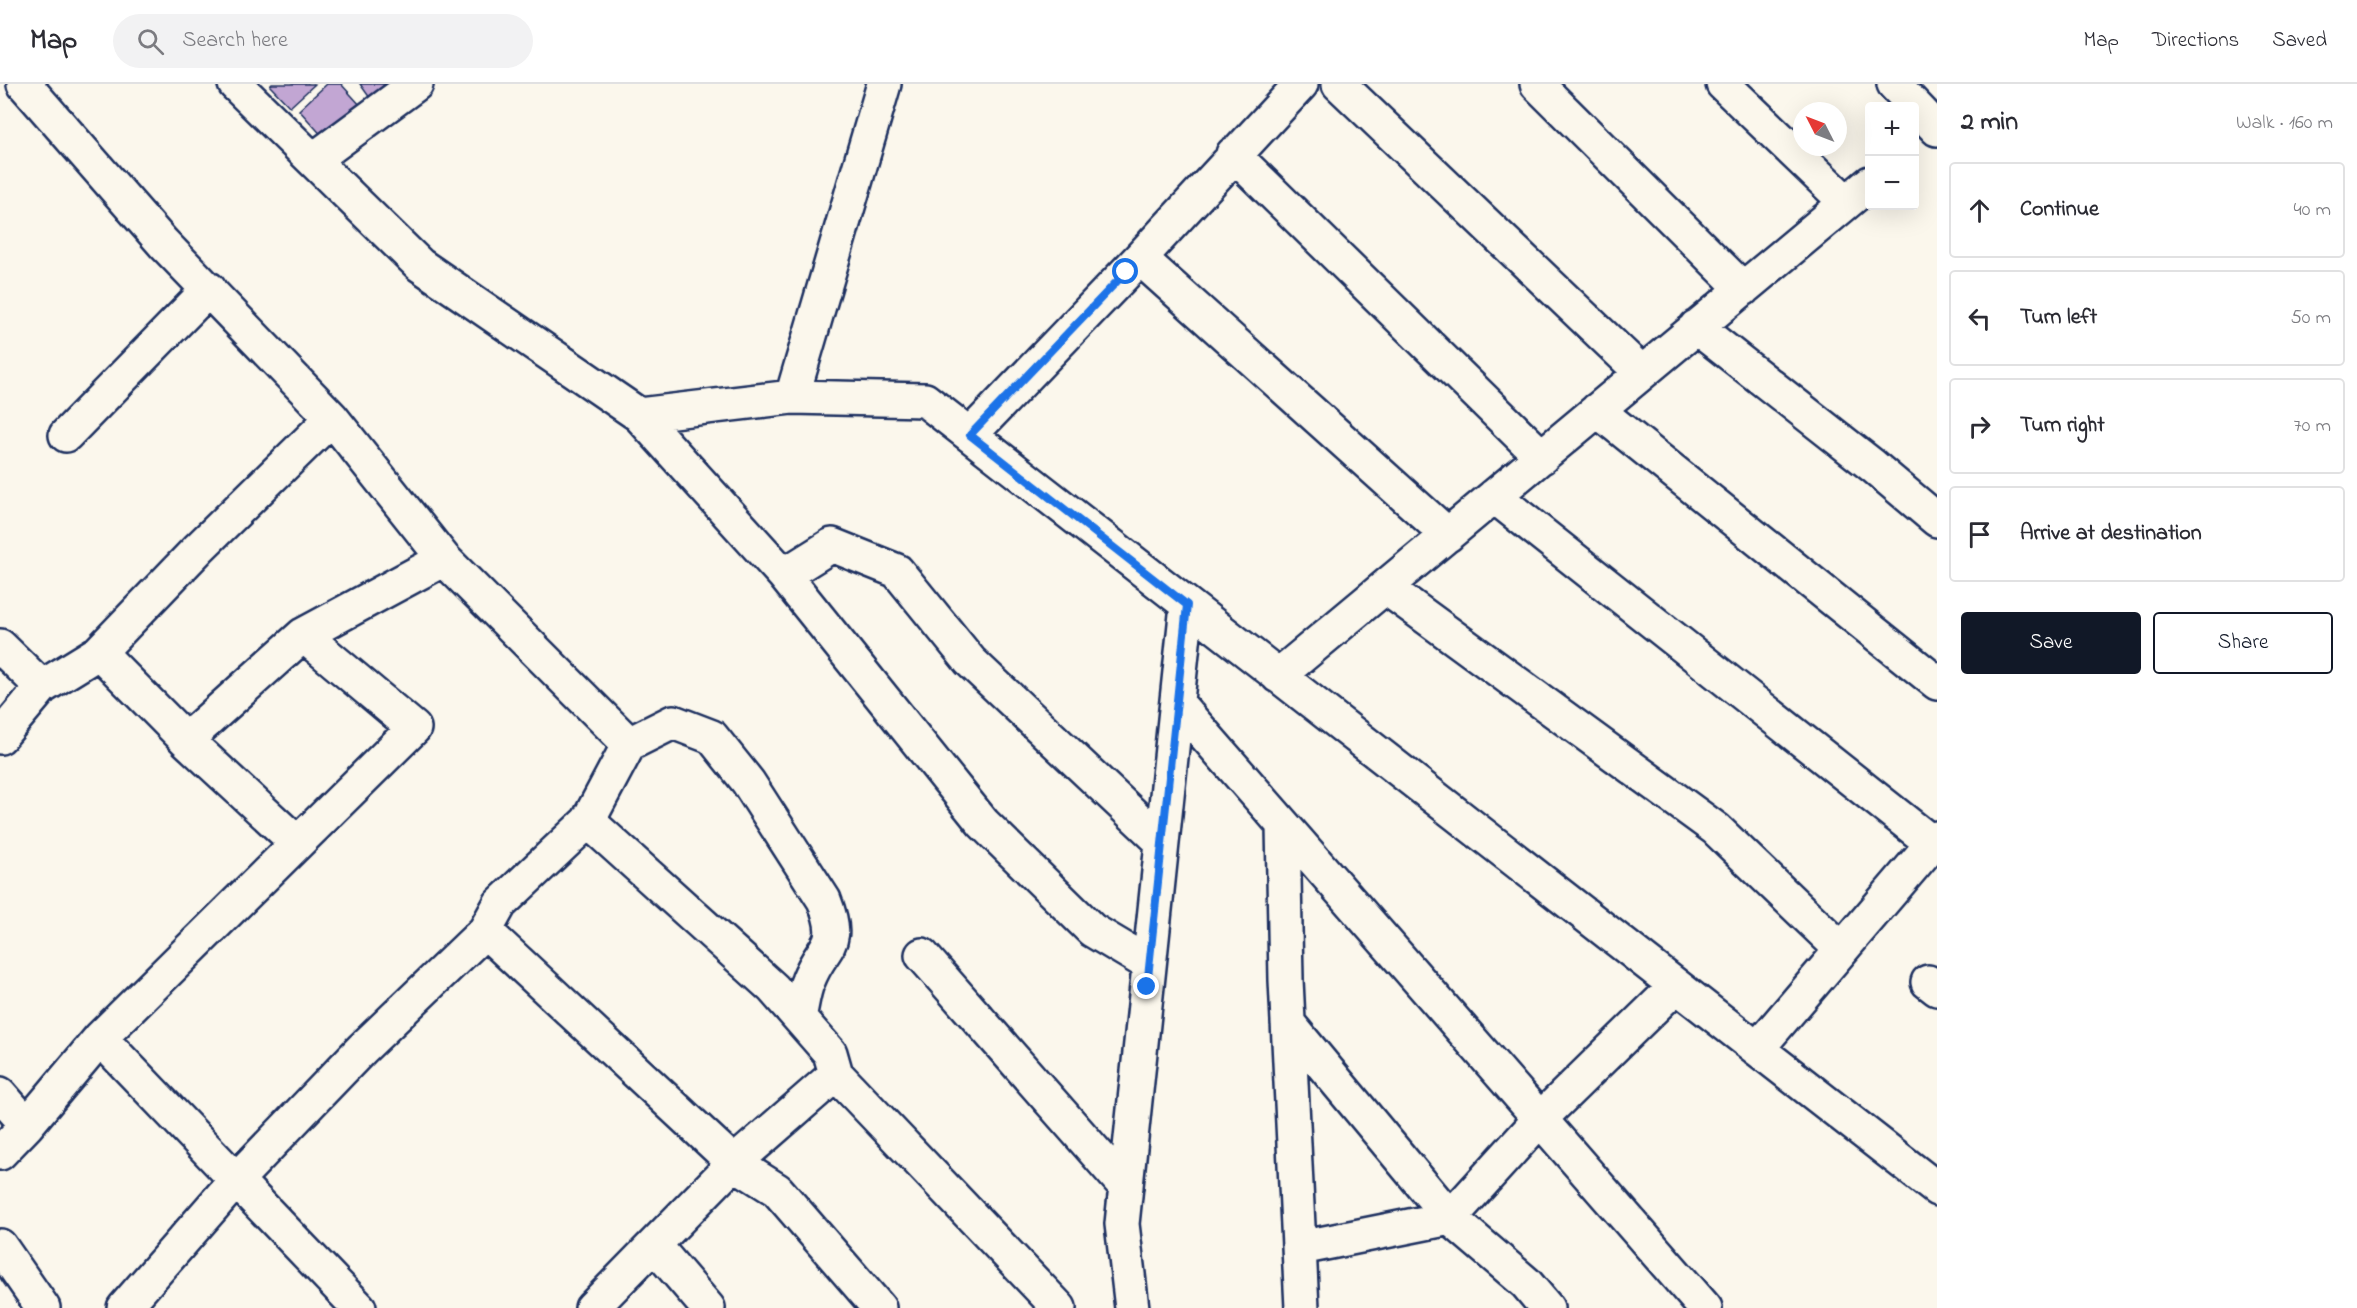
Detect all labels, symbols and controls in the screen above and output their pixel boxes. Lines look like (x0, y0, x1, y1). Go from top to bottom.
search box (113, 14, 533, 68)
text: Map (30, 21, 77, 62)
icon: search (134, 25, 167, 58)
text: Search here (182, 25, 288, 57)
text: Map (2083, 26, 2119, 56)
text: Directions (2152, 26, 2239, 56)
text: Saved (2272, 26, 2327, 56)
north arrow (1793, 102, 1847, 156)
map controls (1865, 102, 1919, 210)
button: + (1865, 102, 1919, 156)
text: 2 min (1961, 104, 2018, 142)
text: Walk · 160 m (2236, 109, 2333, 138)
button: − (1865, 156, 1919, 210)
icon: ahead (1963, 194, 1996, 227)
text: Continue (2020, 194, 2099, 226)
text: 40 m (2294, 196, 2331, 225)
route start (1112, 258, 1138, 284)
icon: left (1963, 302, 1996, 335)
text: Turn left (2020, 302, 2097, 334)
text: 50 m (2290, 304, 2331, 333)
icon: right (1963, 410, 1996, 443)
text: Turn right (2020, 410, 2105, 442)
text: 70 m (2294, 412, 2331, 441)
icon: arrive (1963, 518, 1996, 551)
text: Arrive at destination (2020, 518, 2202, 550)
button: Save (1961, 612, 2141, 674)
button: Share (2153, 612, 2333, 674)
route end (1133, 973, 1159, 999)

